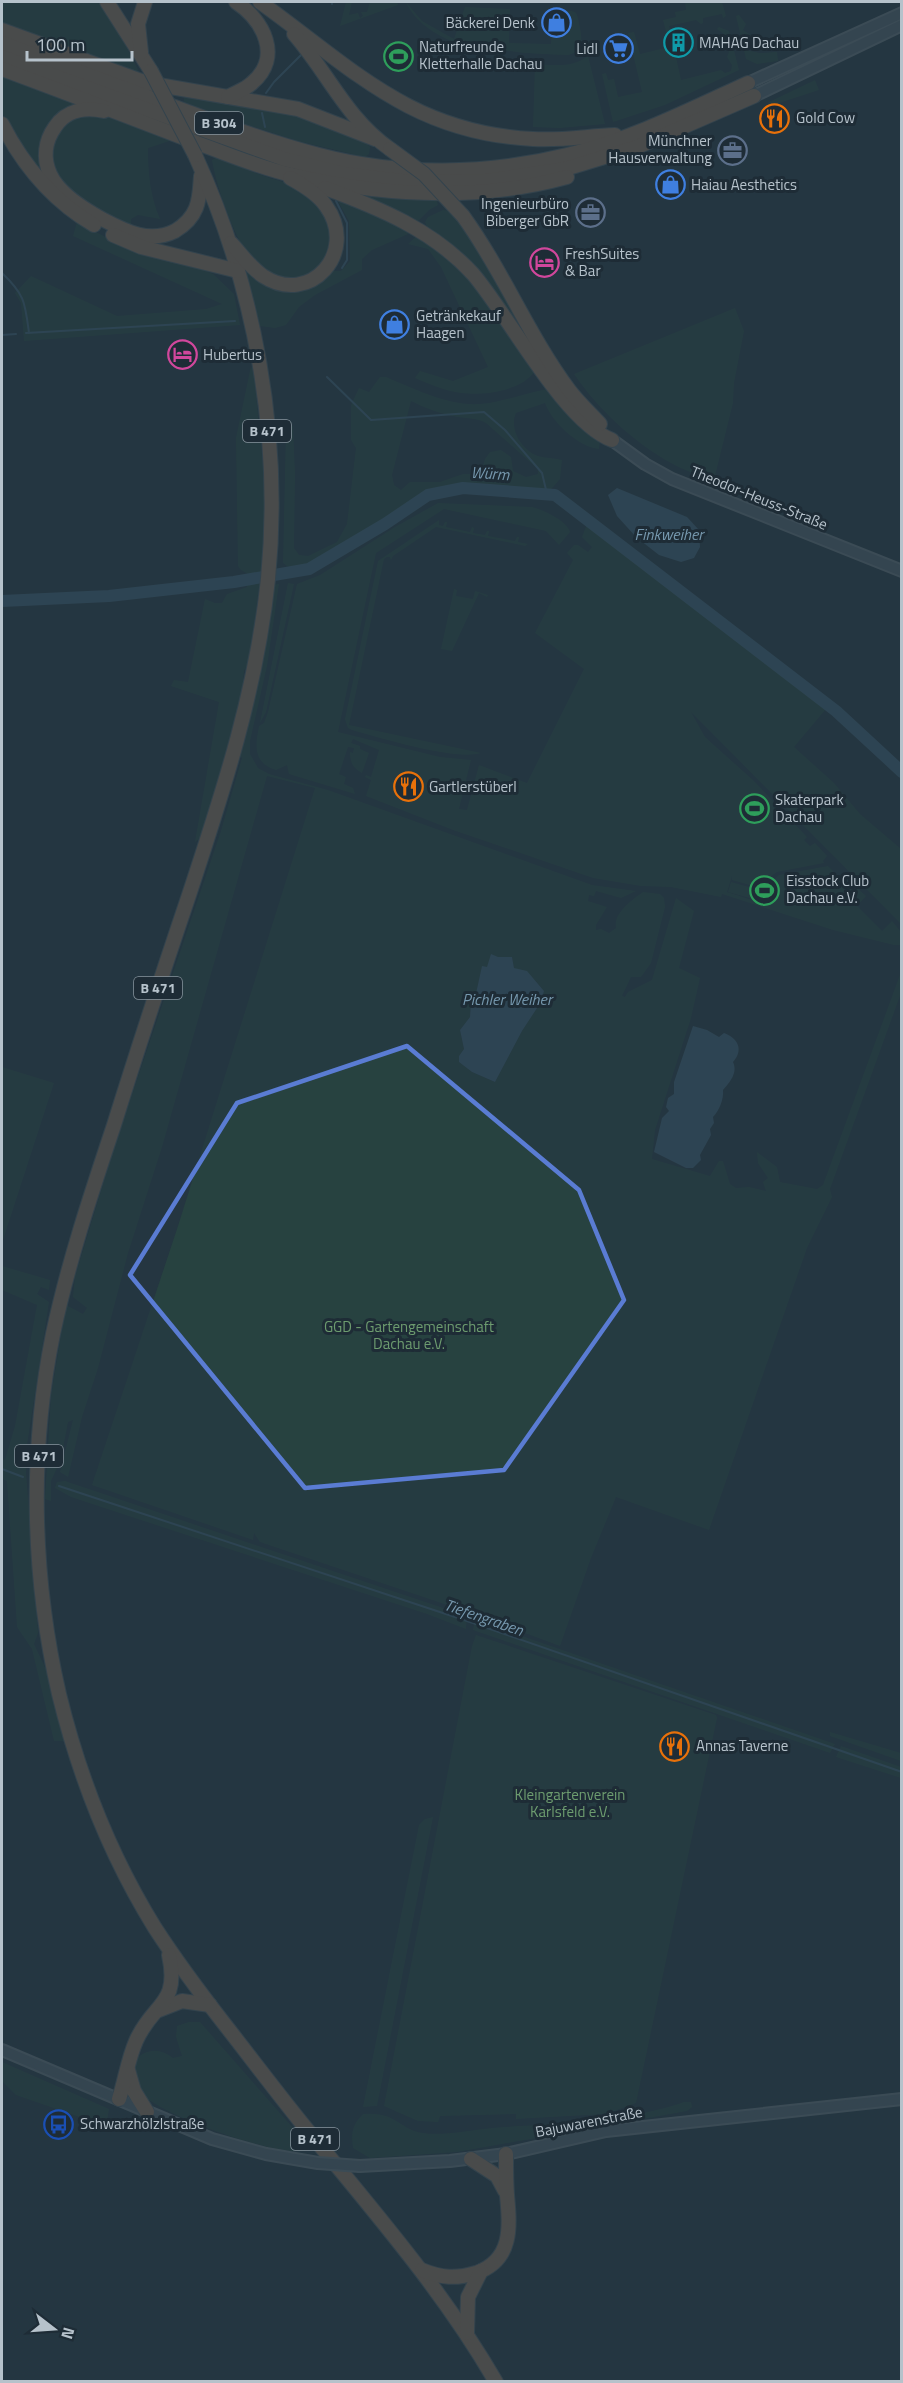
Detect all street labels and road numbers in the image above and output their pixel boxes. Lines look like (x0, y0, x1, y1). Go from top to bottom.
road number: B 304 (195, 112, 243, 134)
road number: B 471 (243, 420, 291, 442)
street label: Theodor-Heuss-Straße (687, 460, 831, 536)
road number: B 471 (134, 977, 182, 999)
road number: B 471 (15, 1445, 63, 1467)
street label: Bajuwarenstraße (533, 2100, 644, 2143)
road number: B 471 (291, 2128, 339, 2150)

